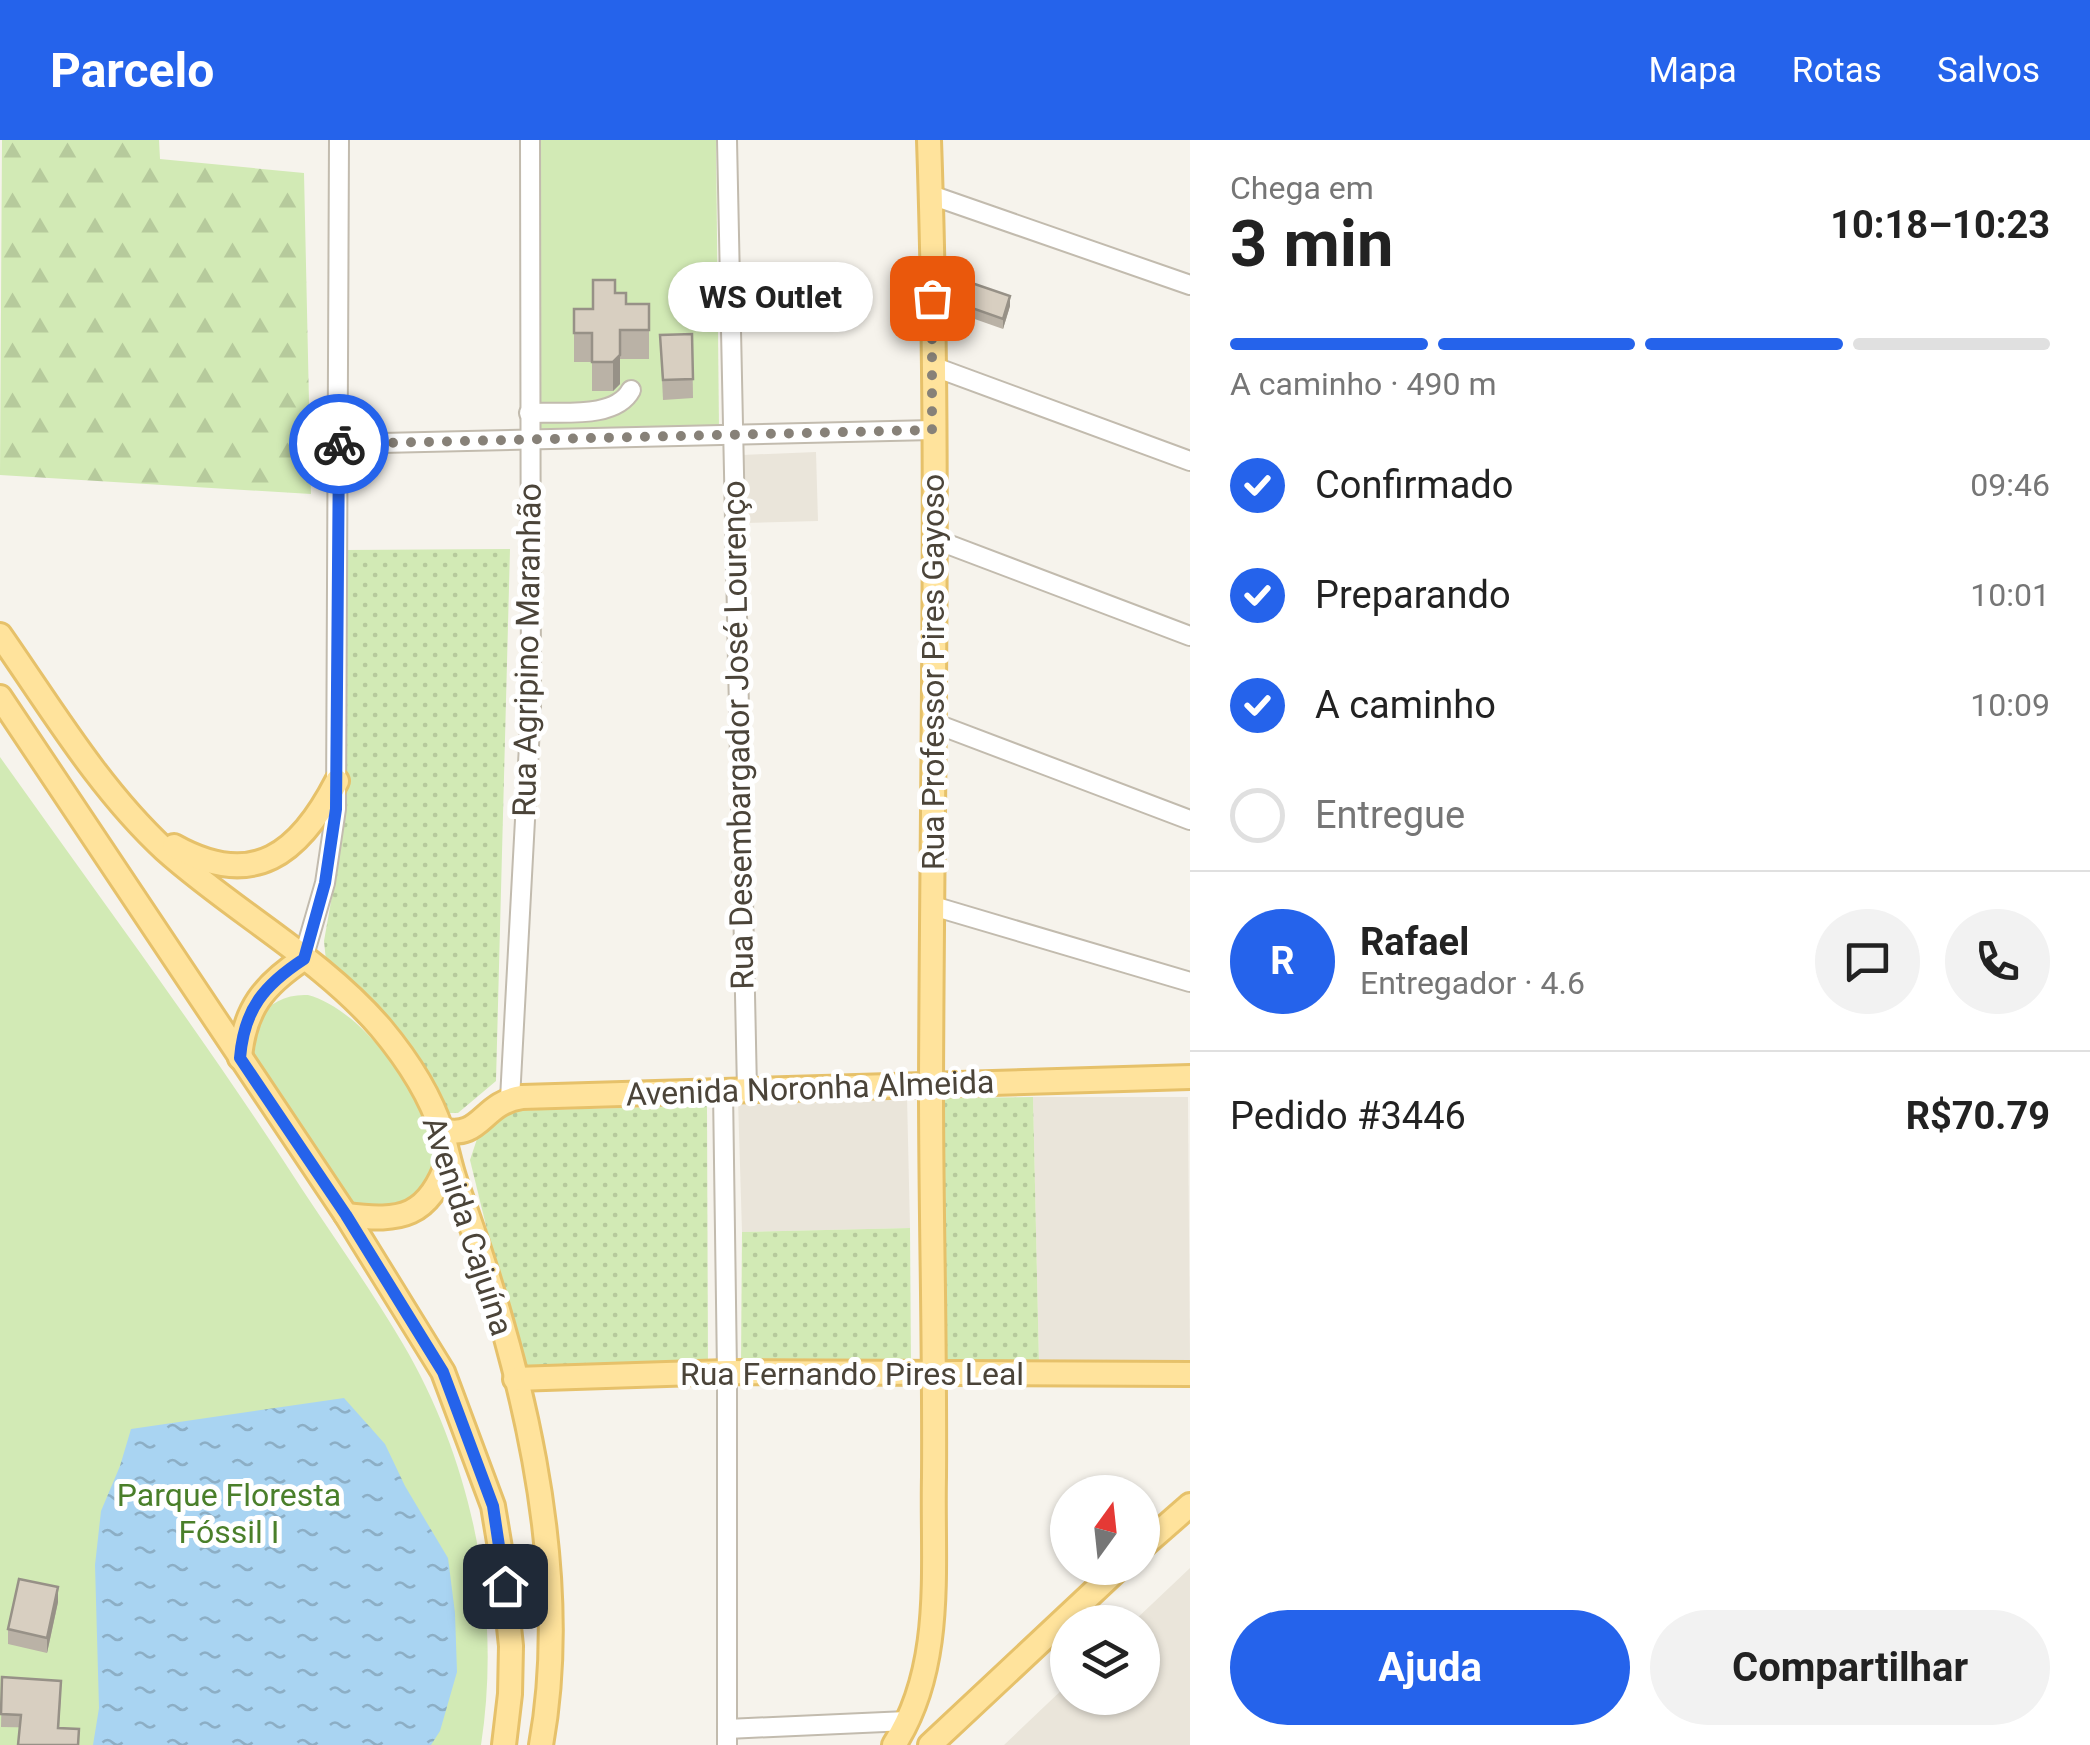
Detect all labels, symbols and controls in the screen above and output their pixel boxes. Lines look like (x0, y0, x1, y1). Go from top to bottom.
text: Parcelo (50, 42, 214, 99)
text: Mapa (1649, 50, 1737, 91)
text: Rotas (1792, 50, 1882, 91)
text: Salvos (1937, 50, 2040, 91)
text: Chega em (1230, 169, 1374, 207)
text: 10:18–10:23 (1830, 203, 2050, 247)
text: 3 min (1230, 206, 1393, 282)
pin (890, 256, 975, 341)
callout: WS Outlet (667, 263, 872, 333)
icon: bag (905, 271, 960, 326)
text: WS Outlet (699, 278, 842, 316)
text: A caminho · 490 m (1230, 365, 1497, 403)
courier (289, 394, 389, 494)
icon: bike (312, 417, 367, 472)
icon: check (1230, 458, 1285, 513)
text: Confirmado (1315, 463, 1513, 507)
text: 09:46 (1970, 466, 2050, 504)
street label: Rua Professor Pires Gayoso (914, 474, 952, 870)
street label: Rua Desembargador José Lourenço (715, 480, 761, 990)
street label: Rua Agripino Maranhão (505, 483, 549, 817)
icon: check (1230, 568, 1285, 623)
text: Preparando (1315, 573, 1511, 617)
text: 10:01 (1970, 576, 2050, 614)
icon: check (1230, 678, 1285, 733)
text: A caminho (1315, 683, 1496, 727)
text: 10:09 (1970, 686, 2050, 724)
text: Entregue (1315, 793, 1465, 837)
button: chat (1815, 909, 1920, 1014)
button: phone (1945, 909, 2050, 1014)
text: Rafael (1360, 920, 1469, 964)
text: R (1270, 939, 1295, 983)
text: Entregador · 4.6 (1360, 964, 1585, 1002)
street label: Avenida Noronha Almeida (625, 1063, 995, 1113)
text: Pedido #3446 (1230, 1094, 1466, 1138)
text: R$70.79 (1906, 1094, 2050, 1138)
street label: Avenida Cajuína (415, 1112, 521, 1340)
street label: Rua Fernando Pires Leal (680, 1355, 1024, 1393)
north arrow (1050, 1475, 1160, 1585)
map controls (1050, 1475, 1160, 1715)
park label: Parque Floresta Fóssil I (117, 1476, 341, 1551)
pin (463, 1544, 548, 1629)
icon: home (478, 1559, 533, 1614)
button: layers (1050, 1605, 1160, 1715)
button: Ajuda (1230, 1610, 1630, 1725)
button: Compartilhar (1650, 1610, 2050, 1725)

